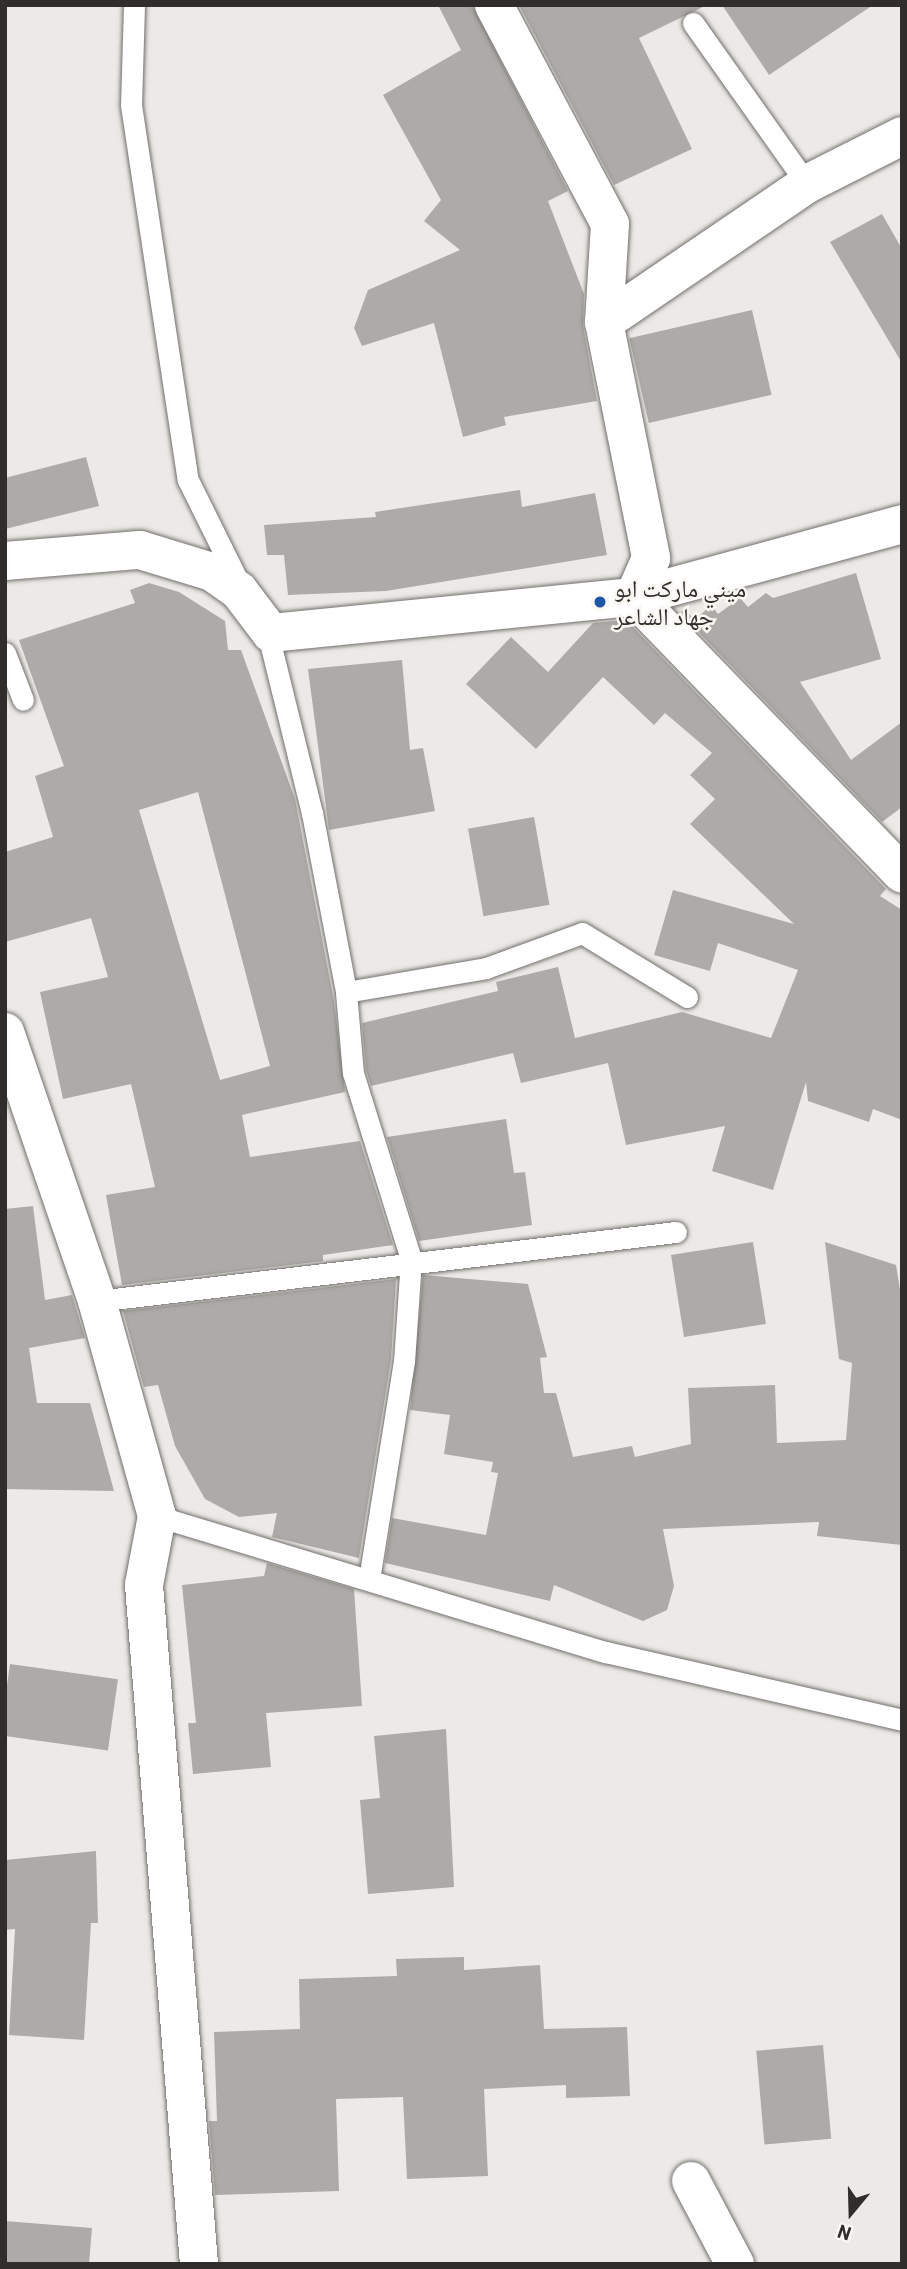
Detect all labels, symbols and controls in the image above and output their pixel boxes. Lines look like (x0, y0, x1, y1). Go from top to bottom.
place label: ميني ماركت ابو جهاد الشاعر (614, 574, 746, 630)
marker: ميني ماركت ابو جهاد الشاعر (592, 594, 608, 610)
north arrow (816, 2178, 886, 2248)
text: N (834, 2220, 854, 2246)

